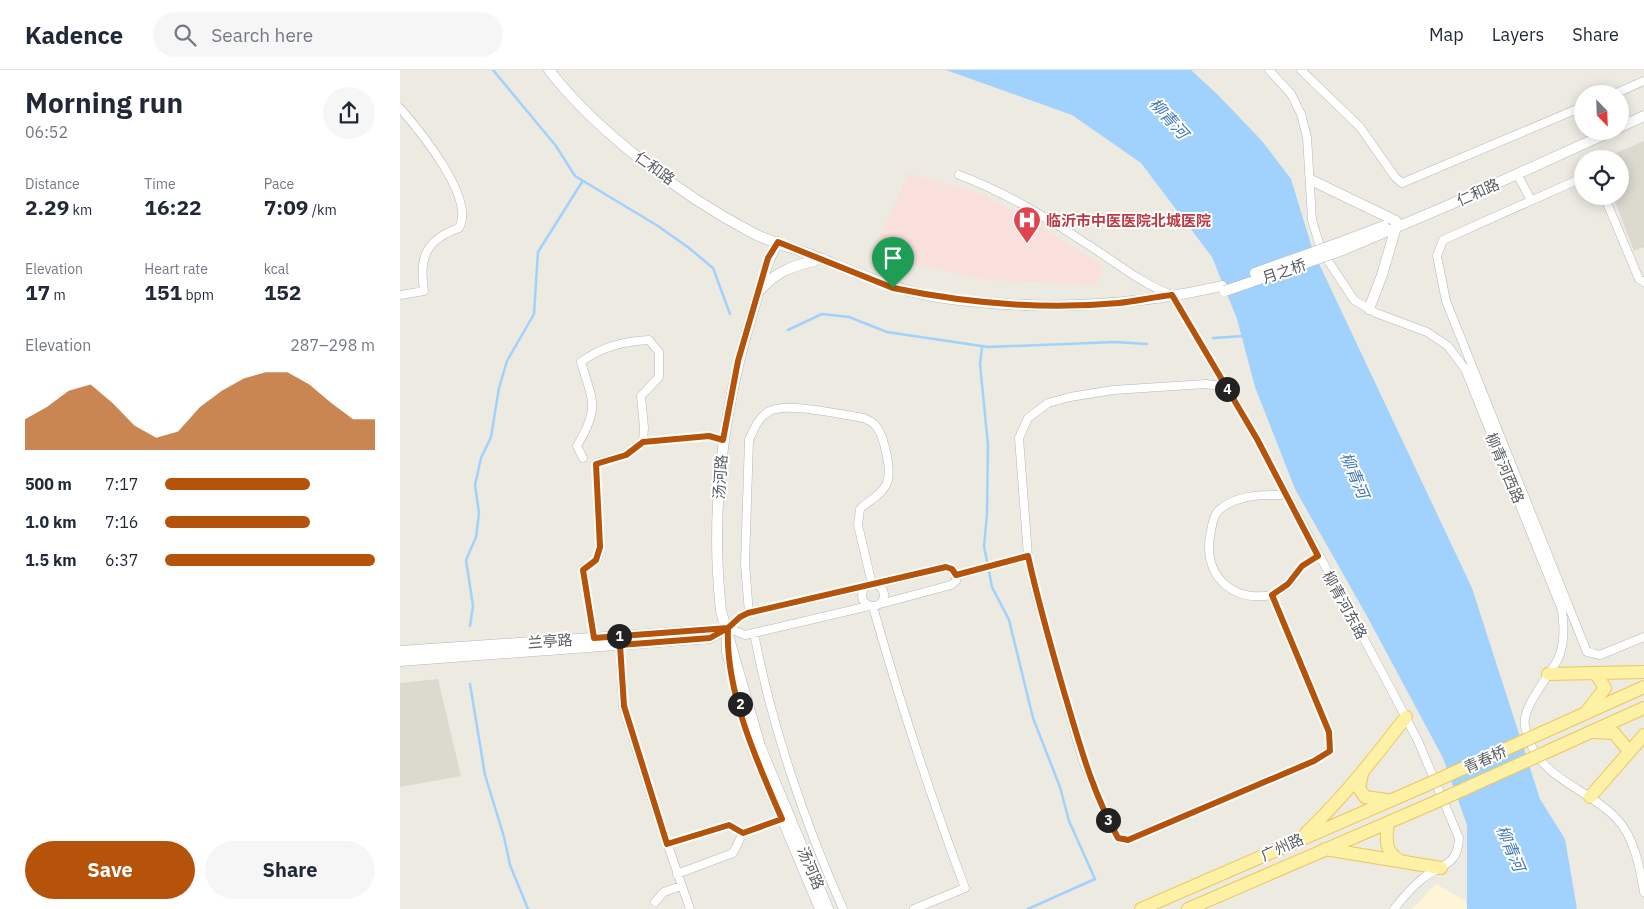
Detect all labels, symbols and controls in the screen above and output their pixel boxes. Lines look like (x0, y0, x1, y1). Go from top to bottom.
search box (153, 12, 503, 57)
text: Kadence (25, 19, 123, 51)
icon: search (171, 21, 199, 49)
text: Search here (211, 23, 313, 47)
text: Map (1429, 23, 1464, 46)
text: Layers (1492, 23, 1544, 46)
text: Share (1572, 23, 1619, 46)
text: Morning run (25, 84, 183, 121)
north arrow (1574, 85, 1629, 140)
map controls (1574, 85, 1629, 205)
button: share (323, 87, 375, 139)
water label: 柳青河 (1146, 93, 1194, 145)
text: 06:52 (25, 122, 68, 142)
street label: 仁和路 (631, 147, 679, 189)
button: locate (1574, 150, 1629, 205)
street label: 仁和路 (1454, 174, 1502, 210)
text: Distance (25, 175, 80, 193)
text: Time (144, 175, 176, 193)
text: Pace (264, 175, 294, 193)
text: 2.29 (25, 193, 69, 221)
text: 16:22 (144, 193, 202, 221)
text: 7:09 (264, 193, 308, 221)
text: km (69, 201, 92, 219)
text: /km (308, 201, 337, 219)
hospital icon: 临沂市中医医院北城医院 (1012, 205, 1042, 244)
place label: 临沂市中医医院北城医院 (1046, 211, 1211, 230)
pin (872, 237, 914, 288)
icon: arrive (879, 244, 907, 272)
street label: 月之桥 (1260, 255, 1308, 287)
text: Elevation (25, 260, 83, 278)
text: Heart rate (144, 260, 208, 278)
text: kcal (264, 260, 289, 278)
text: 17 (25, 278, 50, 306)
text: 151 (144, 278, 182, 306)
text: 152 (264, 278, 301, 306)
text: m (50, 286, 66, 304)
text: bpm (182, 286, 214, 304)
text: Elevation (25, 335, 91, 355)
text: 287–298 m (290, 335, 375, 355)
pin: 4 (1214, 376, 1240, 402)
text: 4 (1223, 380, 1232, 398)
street label: 柳青河西路 (1482, 430, 1528, 506)
water label: 柳青河 (1336, 449, 1375, 504)
street label: 汤河路 (709, 454, 731, 500)
text: 500 m (25, 474, 72, 494)
text: 7:17 (105, 474, 138, 494)
text: 1.0 km (25, 512, 76, 532)
text: 7:16 (105, 512, 138, 532)
text: 1.5 km (25, 550, 76, 570)
text: 6:37 (105, 550, 138, 570)
street label: 柳青河东路 (1319, 568, 1371, 642)
pin: 1 (606, 624, 632, 648)
text: 1 (615, 627, 624, 645)
street label: 兰亭路 (527, 630, 573, 652)
pin: 2 (728, 692, 752, 716)
text: 2 (736, 695, 745, 713)
street label: 青春桥 (1461, 741, 1509, 777)
pin: 3 (1096, 808, 1120, 832)
text: 3 (1104, 811, 1113, 829)
water label: 柳青河 (1492, 822, 1531, 877)
street label: 广州路 (1258, 829, 1306, 865)
button: Save (25, 841, 195, 899)
button: Share (205, 841, 375, 899)
street label: 汤河路 (793, 844, 829, 892)

